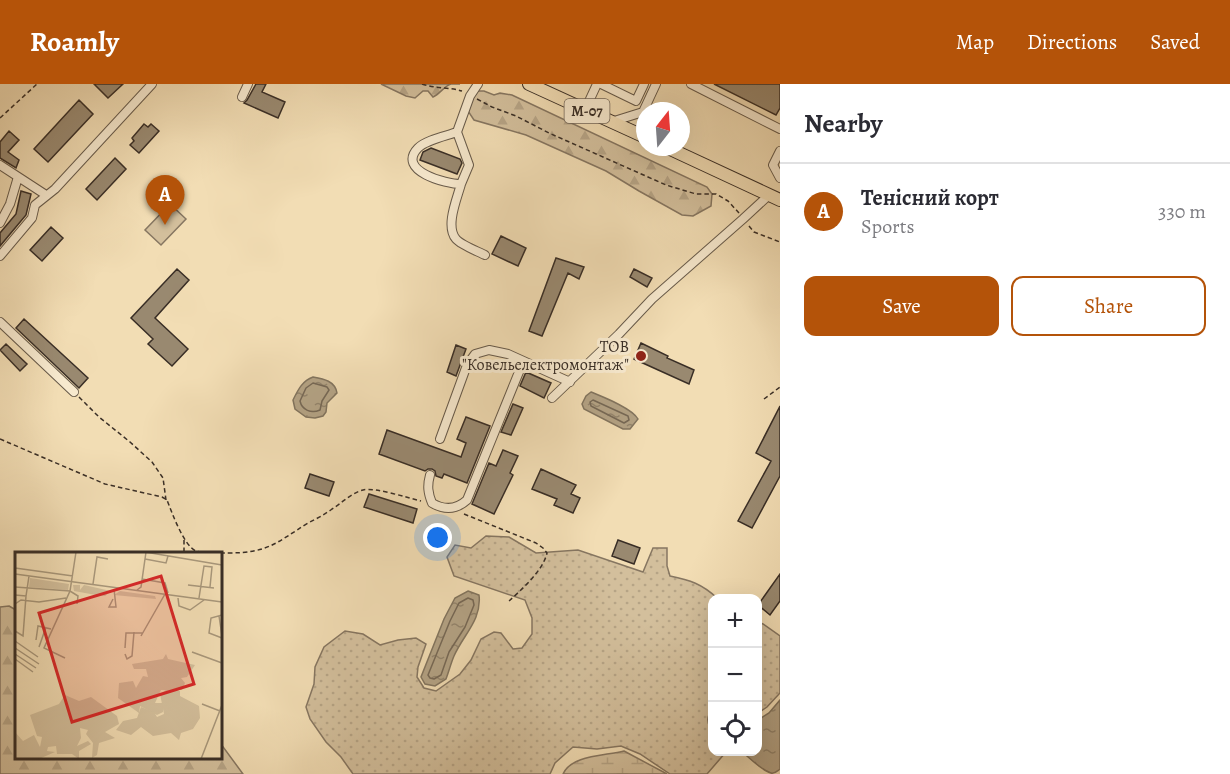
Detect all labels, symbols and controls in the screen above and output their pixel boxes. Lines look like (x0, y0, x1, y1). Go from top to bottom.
text: Roamly (30, 23, 119, 61)
text: Map (956, 28, 994, 56)
text: Directions (1027, 28, 1117, 56)
text: Saved (1150, 28, 1200, 56)
road number: М-07 (564, 99, 610, 123)
north arrow (636, 102, 690, 156)
text: Nearby (804, 106, 883, 141)
pin: A (146, 176, 184, 225)
text: Тенісний корт (861, 183, 999, 213)
text: A (817, 198, 830, 225)
text: 330 m (1158, 198, 1206, 225)
text: Sports (861, 213, 914, 240)
button: Save (804, 276, 999, 336)
button: Share (1011, 276, 1206, 336)
place label: ТОВ "Ковельелектромонтаж" (462, 336, 629, 376)
marker: ТОВ "Ковельелектромонтаж" (634, 349, 648, 363)
your location (423, 523, 452, 552)
inset map (15, 552, 222, 759)
map controls (708, 594, 762, 756)
button: + (708, 594, 762, 648)
button: − (708, 648, 762, 702)
button: locate (708, 702, 762, 756)

